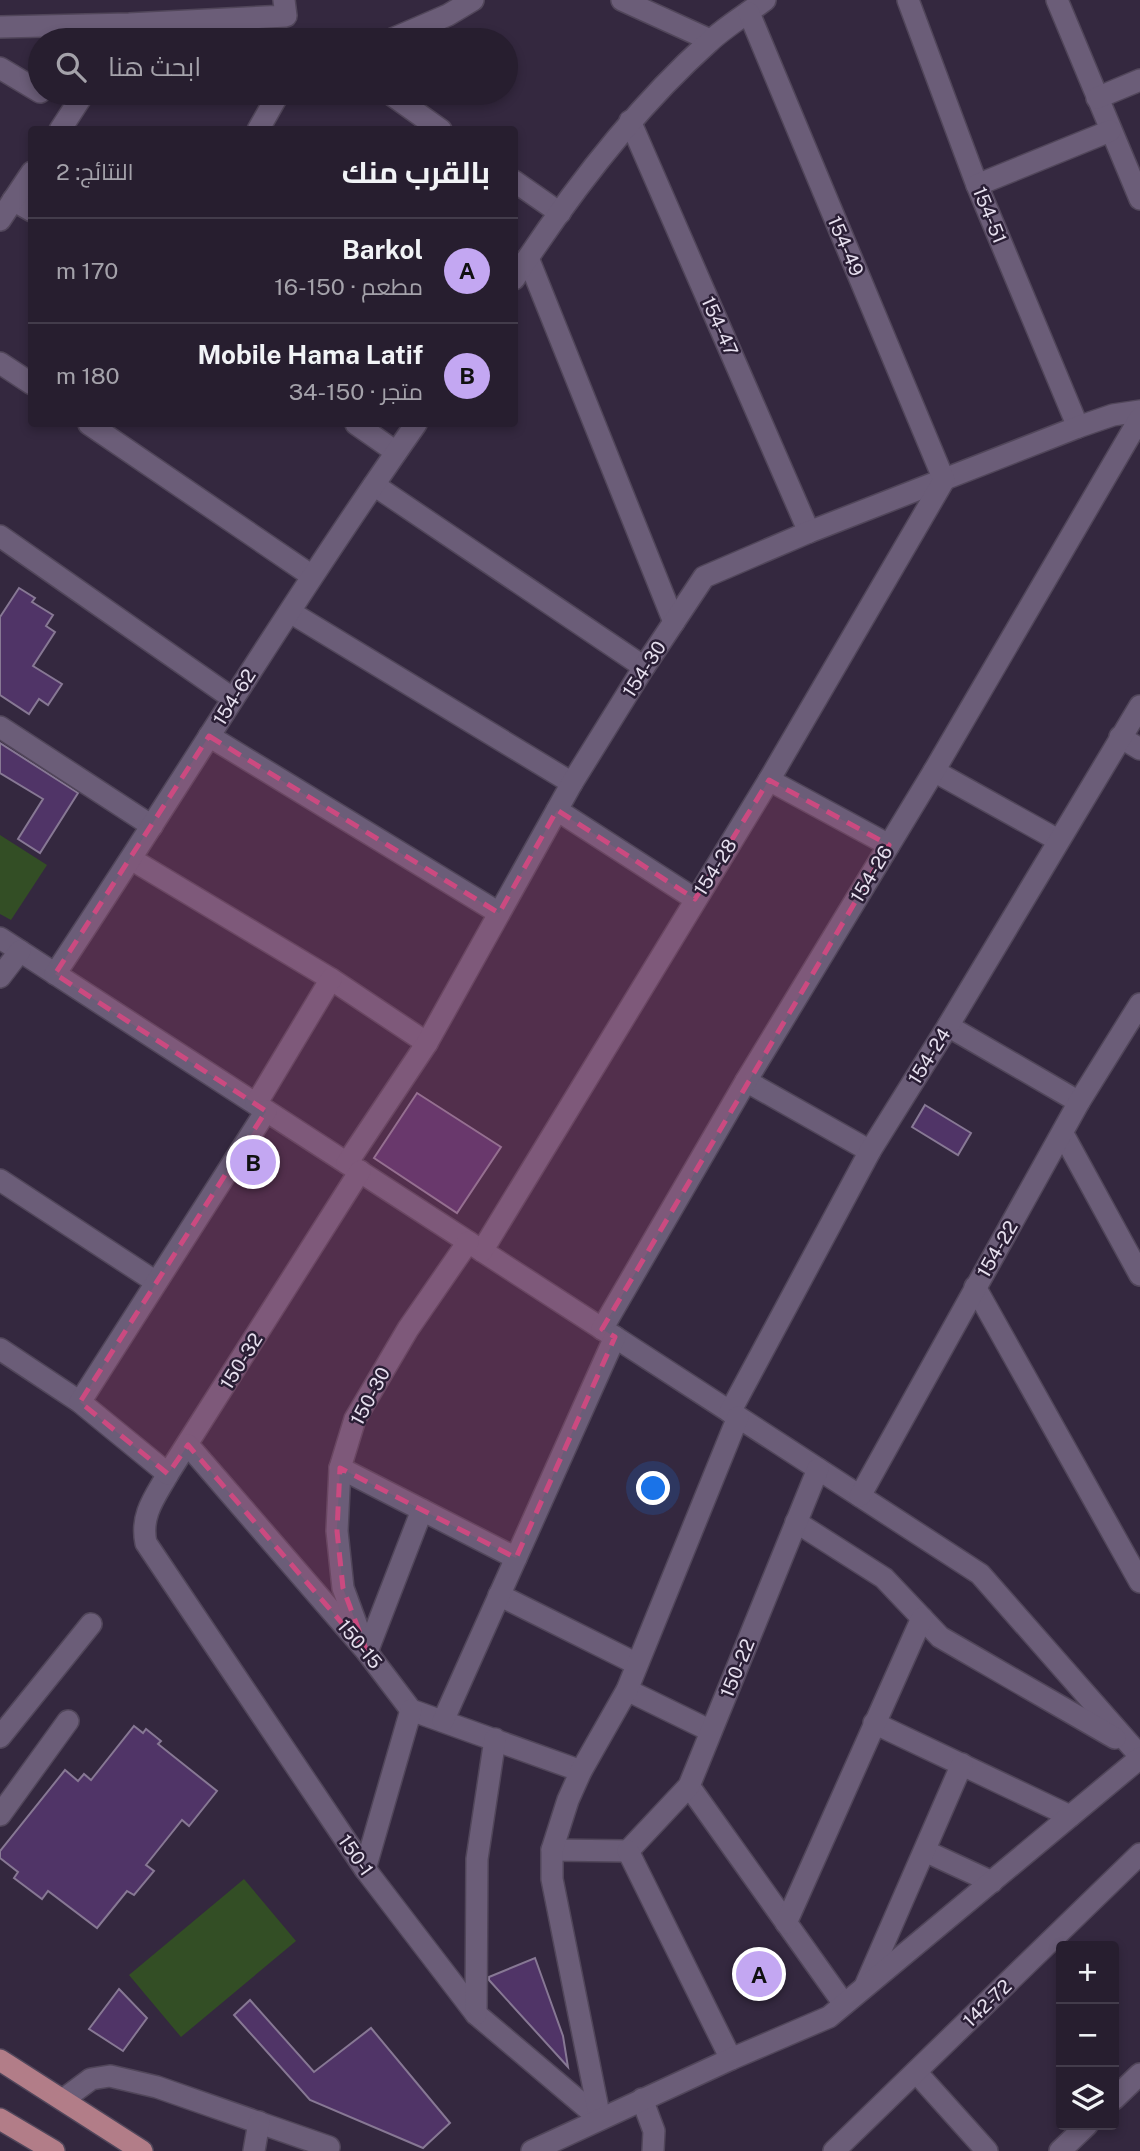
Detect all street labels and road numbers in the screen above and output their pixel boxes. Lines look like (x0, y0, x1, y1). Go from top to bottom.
street label: 154-51 (969, 184, 1011, 246)
street label: 154-49 (824, 213, 868, 279)
street label: 154-47 (697, 293, 743, 359)
street label: 154-30 (618, 637, 670, 701)
street label: 154-62 (208, 665, 260, 729)
street label: 154-28 (689, 835, 741, 899)
street label: 154-26 (846, 842, 896, 906)
street label: 154-24 (903, 1024, 955, 1088)
street label: 154-22 (972, 1217, 1022, 1281)
street label: 150-32 (215, 1329, 267, 1393)
street label: 150-30 (346, 1363, 394, 1429)
street label: 150-15 (333, 1615, 387, 1673)
street label: 150-22 (715, 1635, 759, 1701)
street label: 150-1 (334, 1830, 378, 1880)
street label: 142-72 (958, 1975, 1016, 2031)

